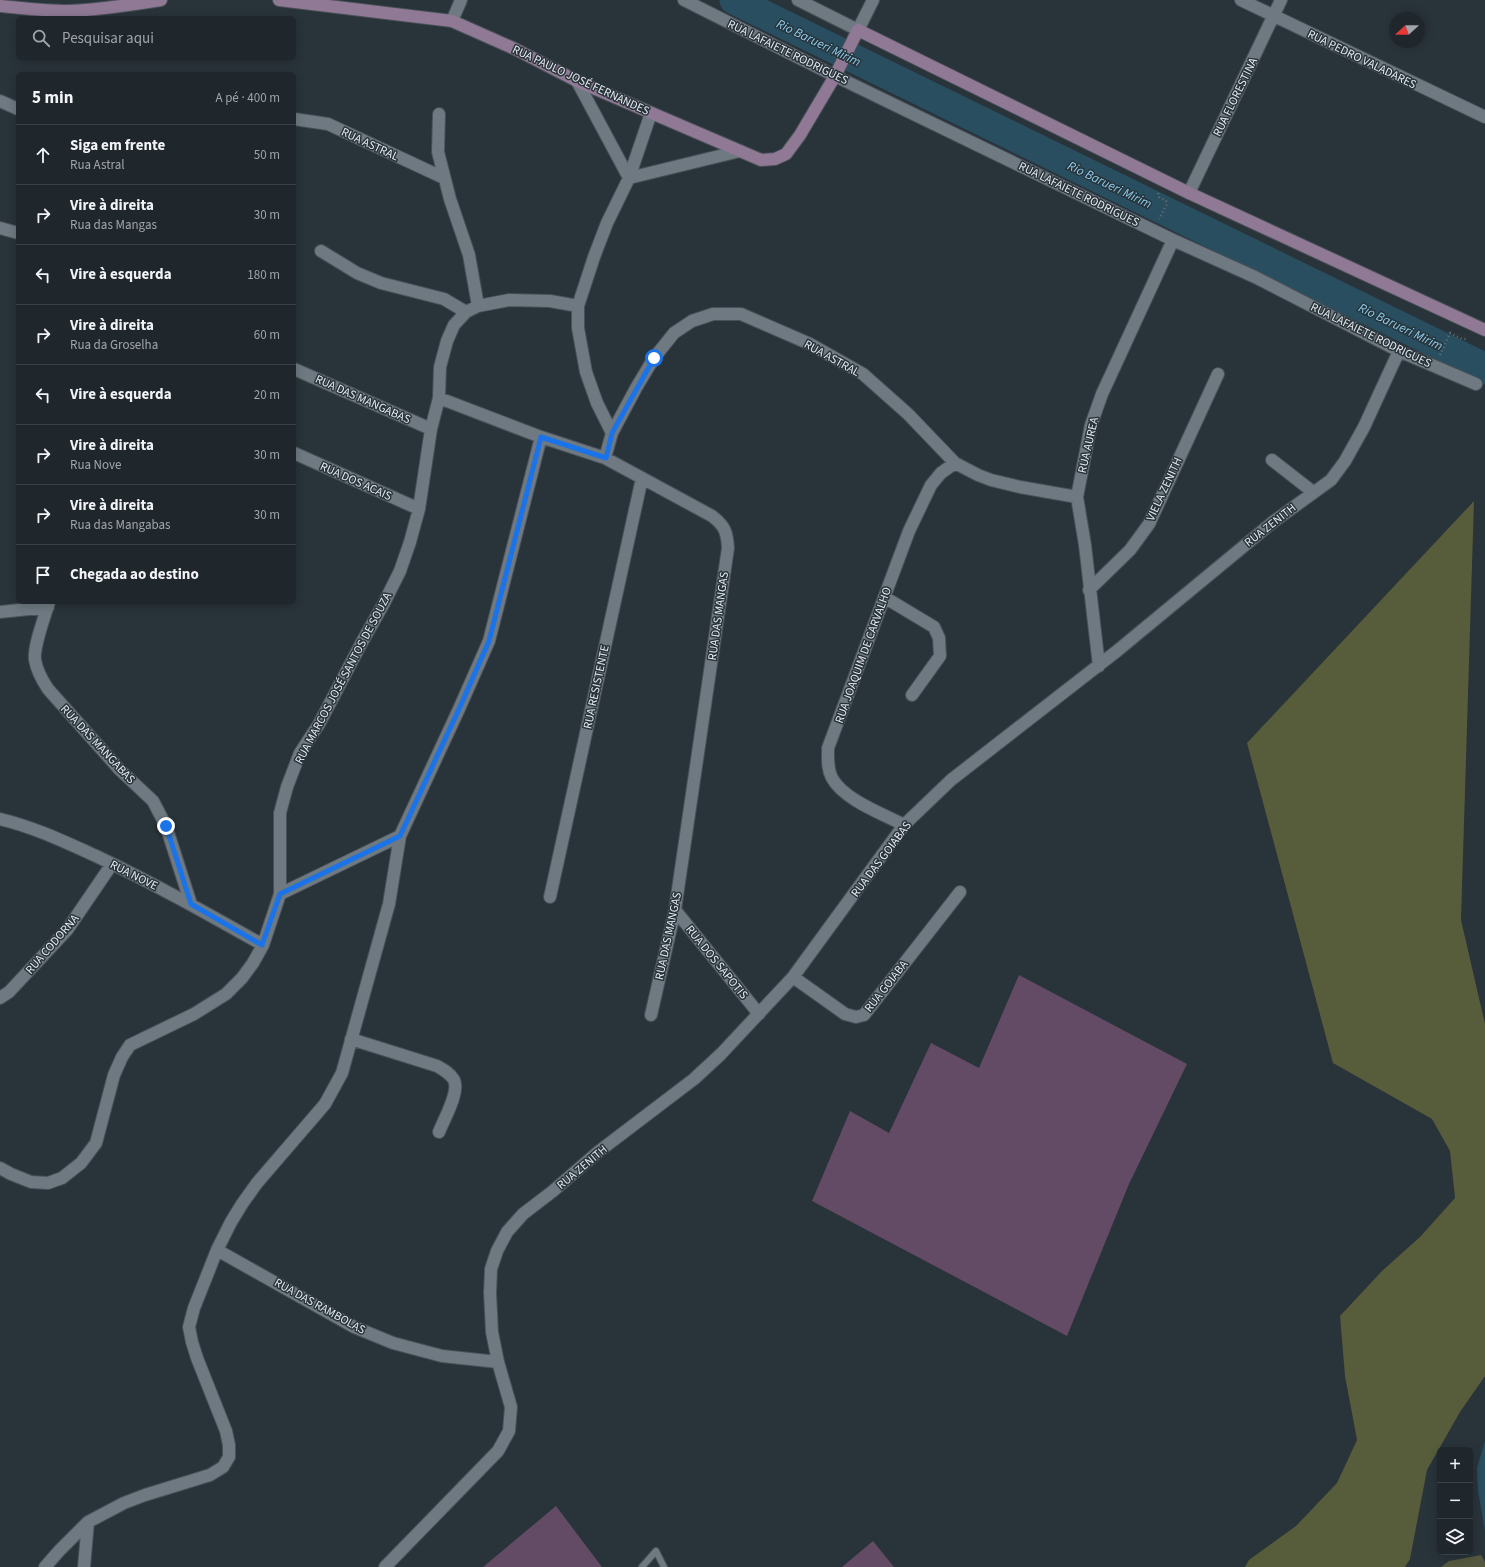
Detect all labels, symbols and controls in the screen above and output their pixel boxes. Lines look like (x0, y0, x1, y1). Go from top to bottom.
north arrow (1389, 12, 1425, 48)
water label: Rio Barueri Mirim (773, 15, 864, 71)
search box (16, 16, 296, 60)
street label: RUA LAFAIETE RODRIGUES (725, 16, 851, 89)
street label: RUA PEDRO VALADARES (1304, 26, 1419, 93)
icon: search (30, 27, 52, 49)
text: Pesquisar aqui (62, 28, 154, 49)
street label: RUA PAULO JOSÉ FERNANDES (509, 41, 652, 120)
street label: RUA FLORESTINA (1209, 54, 1262, 140)
text: 5 min (32, 86, 73, 110)
text: A pé · 400 m (215, 89, 280, 107)
street label: RUA ASTRAL (338, 124, 401, 165)
text: Siga em frente (70, 135, 165, 156)
icon: ahead (32, 144, 54, 166)
text: 50 m (254, 146, 280, 164)
text: Rua Astral (70, 156, 125, 174)
water label: Rio Barueri Mirim (1064, 157, 1155, 213)
street label: RUA LAFAIETE RODRIGUES (1016, 158, 1142, 231)
text: Vire à direita (70, 195, 154, 216)
icon: right (32, 204, 54, 226)
text: 30 m (254, 206, 280, 224)
text: Rua das Mangas (70, 216, 157, 234)
icon: left (32, 264, 54, 286)
text: Vire à esquerda (70, 264, 172, 285)
text: 180 m (247, 266, 280, 284)
street label: RUA LAFAIETE RODRIGUES (1308, 299, 1434, 372)
water label: Rio Barueri Mirim (1355, 299, 1446, 355)
text: Vire à direita (70, 315, 154, 336)
icon: right (32, 324, 54, 346)
text: 60 m (254, 326, 280, 344)
text: Rua da Groselha (70, 336, 158, 354)
street label: RUA ASTRAL (801, 336, 863, 381)
route start (645, 349, 663, 367)
street label: RUA DAS MANGABAS (312, 371, 413, 428)
icon: left (32, 384, 54, 406)
text: Vire à esquerda (70, 384, 172, 405)
text: 20 m (254, 386, 280, 404)
street label: RUA AUREA (1074, 415, 1103, 475)
text: Vire à direita (70, 435, 154, 456)
icon: right (32, 444, 54, 466)
text: 30 m (254, 446, 280, 464)
street label: VIELA ZENITH (1142, 455, 1187, 524)
text: Rua Nove (70, 456, 122, 474)
street label: RUA DOS ACAIS (317, 458, 394, 505)
text: Vire à direita (70, 495, 154, 516)
street label: RUA ZENITH (1241, 500, 1300, 551)
icon: right (32, 504, 54, 526)
text: 30 m (254, 506, 280, 524)
text: Rua das Mangabas (70, 516, 170, 534)
icon: arrive (32, 564, 54, 586)
text: Chegada ao destino (70, 564, 199, 585)
street label: RUA DAS MANGAS (704, 571, 733, 661)
street label: RUA JOAQUIM DE CARVALHO (831, 585, 896, 726)
street label: RUA MARCOS JOSÉ SANTOS DE SOUZA (291, 589, 396, 767)
street label: RUA RESISTENTE (579, 644, 614, 731)
street label: RUA DAS MANGABAS (56, 701, 139, 788)
route end (157, 817, 175, 835)
street label: RUA DAS GOIABAS (847, 818, 916, 901)
street label: RUA NOVE (107, 856, 161, 895)
street label: RUA DAS MANGAS (651, 891, 686, 981)
street label: RUA CODORNA (22, 910, 83, 978)
street label: RUA DOS SAPOTIS (681, 922, 752, 1003)
street label: RUA GOIABA (861, 956, 912, 1016)
street label: RUA ZENITH (553, 1141, 611, 1194)
street label: RUA DAS RAMBOLAS (271, 1274, 368, 1339)
map controls (1437, 1447, 1473, 1555)
button: + (1437, 1447, 1473, 1483)
button: − (1437, 1483, 1473, 1519)
button: layers (1437, 1519, 1473, 1555)

